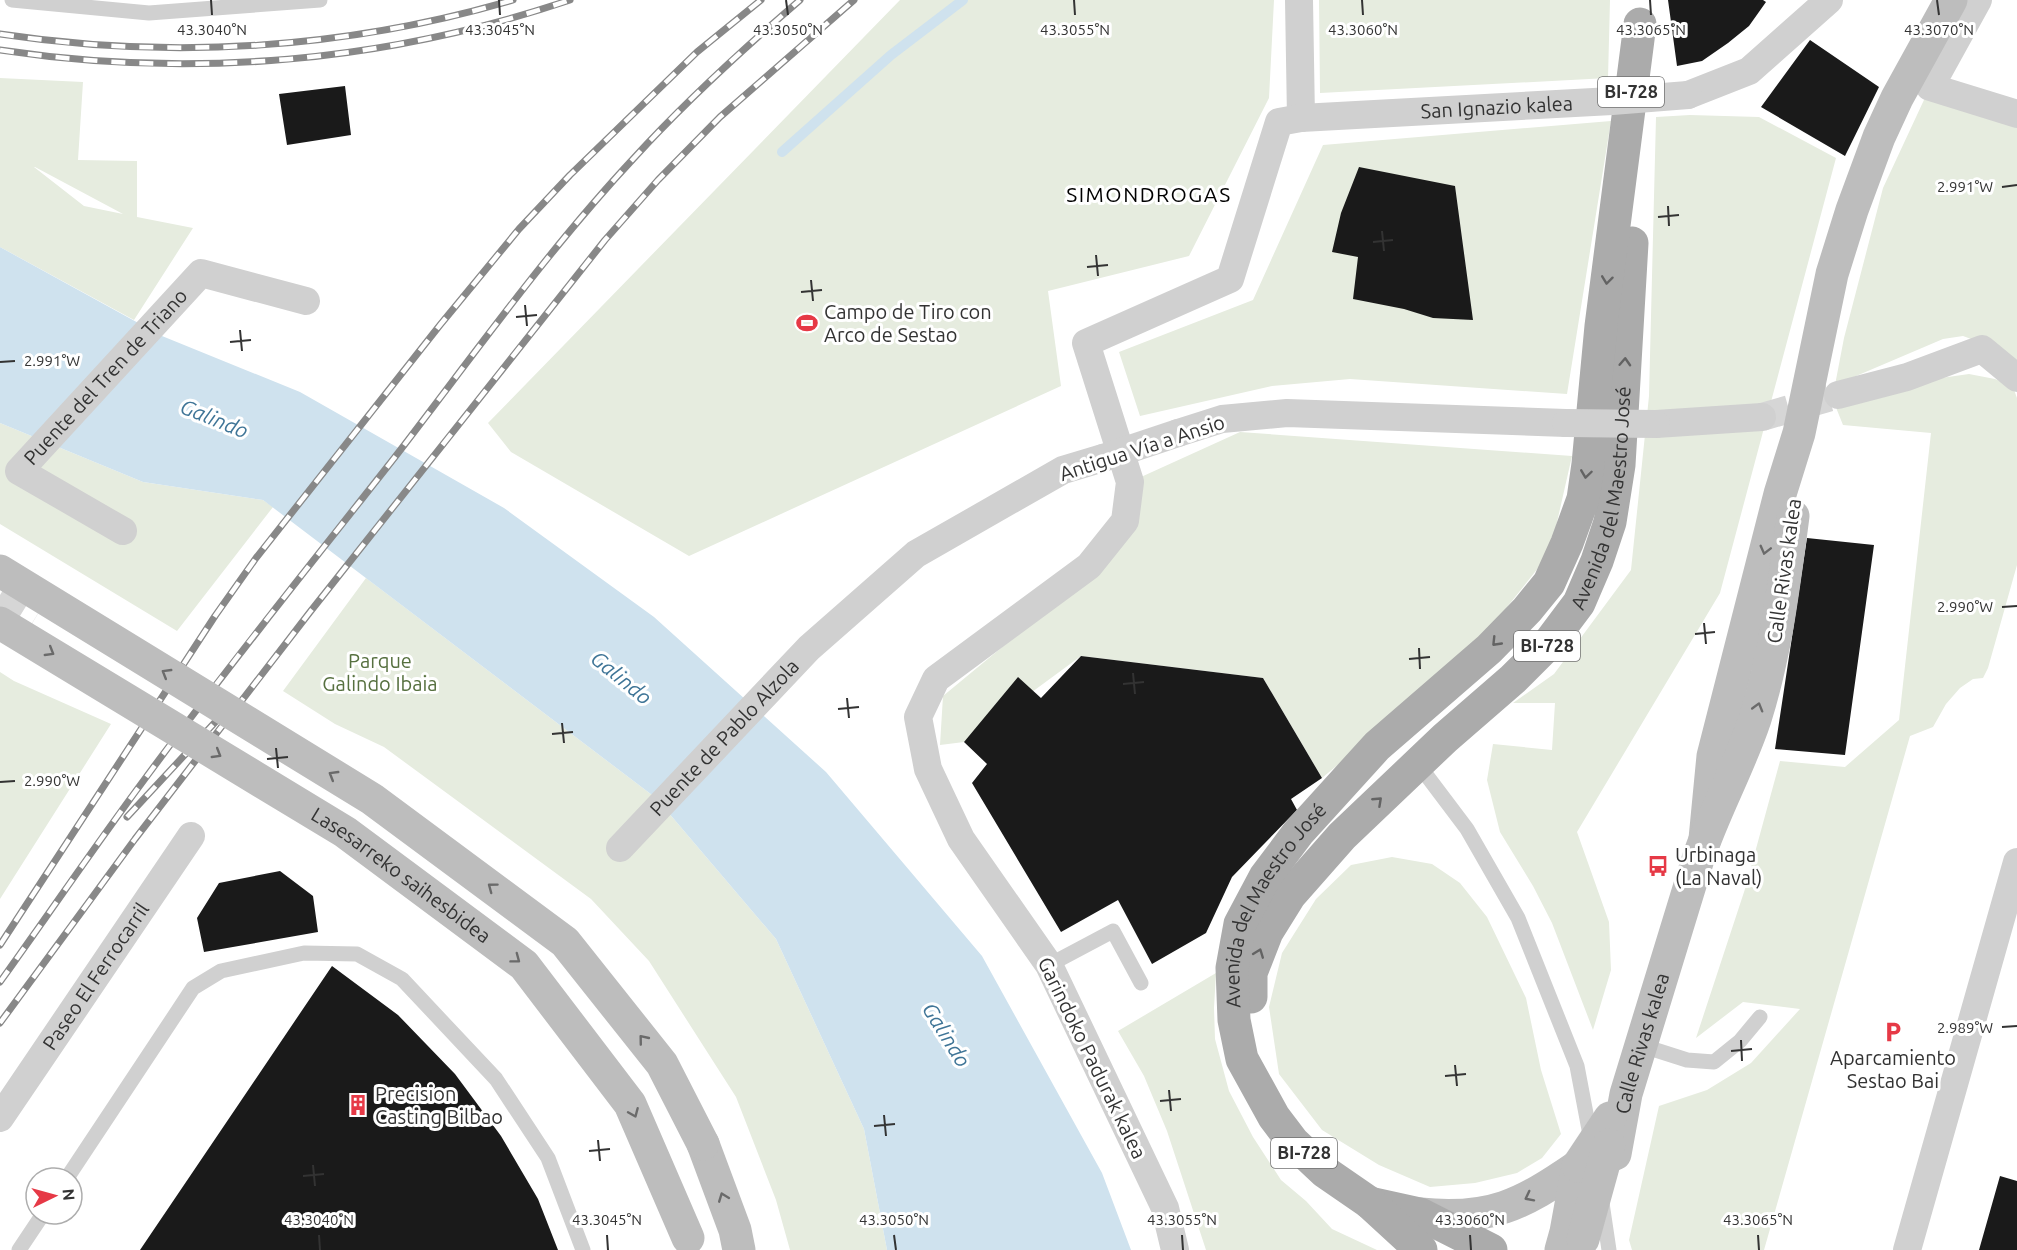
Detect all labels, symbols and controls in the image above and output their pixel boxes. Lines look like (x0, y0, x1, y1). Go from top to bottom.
text: 43.3040°N (177, 21, 247, 38)
text: 43.3045°N (465, 21, 535, 38)
text: 43.3050°N (753, 21, 823, 38)
text: 43.3055°N (1040, 21, 1110, 38)
text: 43.3060°N (1328, 21, 1398, 38)
text: 43.3065°N (1616, 21, 1686, 38)
text: 43.3070°N (1904, 21, 1974, 38)
road number: BI-728 (1598, 77, 1664, 107)
street label: San Ignazio kalea (1420, 91, 1574, 122)
text: 2.991°W (1937, 178, 1993, 195)
district label: SIMONDROGAS (1066, 182, 1232, 206)
one-way arrow (1601, 276, 1613, 285)
street label: Puente del Tren de Triano (19, 284, 192, 469)
place label: Campo de Tiro con Arco de Sestao (824, 300, 992, 346)
sports icon: Campo de Tiro con Arco de Sestao (795, 311, 819, 335)
text: 2.991°W (24, 352, 80, 369)
one-way arrow (1618, 357, 1631, 366)
street label: Avenida del Maestro José (1566, 386, 1635, 613)
water label: Galindo (177, 394, 252, 443)
street label: Antigua Vía a Ansio (1056, 410, 1227, 485)
one-way arrow (1581, 469, 1593, 479)
street label: Calle Rivas kalea (1762, 497, 1805, 645)
one-way arrow (1760, 545, 1773, 555)
text: 2.990°W (1937, 598, 1993, 615)
road number: BI-728 (1514, 631, 1580, 661)
one-way arrow (1492, 635, 1503, 646)
one-way arrow (44, 645, 54, 657)
water label: Galindo (586, 646, 657, 709)
park label: Parque Galindo Ibaia (322, 649, 438, 695)
street label: Puente de Pablo Alzola (645, 654, 803, 820)
one-way arrow (162, 669, 172, 681)
one-way arrow (1751, 702, 1763, 713)
one-way arrow (211, 746, 221, 758)
one-way arrow (329, 770, 339, 782)
text: 2.990°W (24, 772, 80, 789)
street label: Avenida del Maestro José (1220, 798, 1331, 1008)
one-way arrow (1371, 798, 1382, 809)
street label: Lasesarreko saihesbidea (307, 802, 496, 947)
place label: Urbinaga (La Naval) (1675, 843, 1762, 889)
bus stop icon: Urbinaga (La Naval) (1646, 854, 1670, 878)
one-way arrow (487, 884, 498, 895)
street label: Paseo El Ferrocarril (38, 898, 153, 1054)
one-way arrow (1252, 948, 1264, 959)
one-way arrow (509, 952, 520, 963)
street label: Garindoko Padurak kalea (1034, 953, 1151, 1162)
street label: Calle Rivas kalea (1611, 970, 1673, 1116)
water label: Galindo (918, 998, 976, 1071)
text: 2.989°W (1937, 1019, 1993, 1036)
parking icon: Aparcamiento Sestao Bai (1881, 1020, 1905, 1044)
one-way arrow (639, 1035, 650, 1046)
place label: Aparcamiento Sestao Bai (1830, 1046, 1956, 1092)
place label: Precision Casting Bilbao (375, 1082, 503, 1128)
building icon: Precision Casting Bilbao (346, 1093, 370, 1117)
one-way arrow (627, 1107, 639, 1118)
road number: BI-728 (1271, 1138, 1337, 1168)
north arrow (24, 1166, 84, 1226)
text: N (59, 1188, 78, 1201)
one-way arrow (1525, 1190, 1536, 1202)
one-way arrow (717, 1192, 730, 1203)
text: 43.3040°N (284, 1211, 354, 1228)
text: 43.3045°N (572, 1211, 642, 1228)
text: 43.3050°N (859, 1211, 929, 1228)
text: 43.3055°N (1147, 1211, 1217, 1228)
text: 43.3060°N (1435, 1211, 1505, 1228)
text: 43.3065°N (1723, 1211, 1793, 1228)

